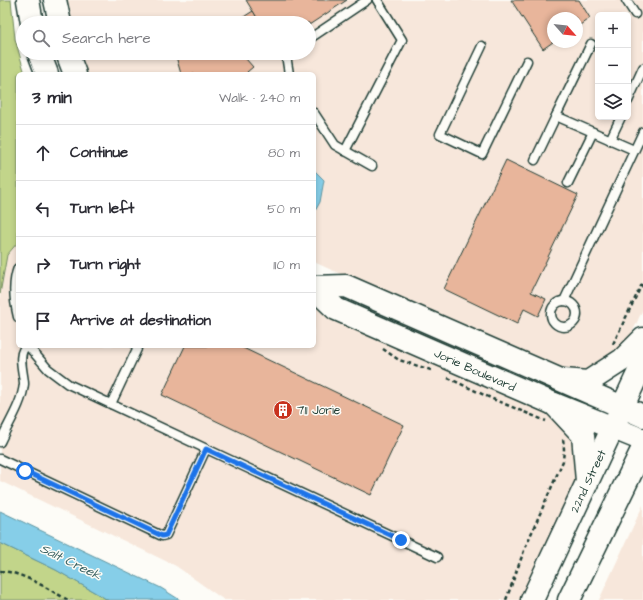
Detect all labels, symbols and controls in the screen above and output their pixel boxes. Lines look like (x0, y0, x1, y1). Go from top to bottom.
north arrow (547, 12, 583, 48)
map controls (595, 12, 631, 120)
button: + (595, 12, 631, 48)
search box (16, 16, 316, 60)
icon: search (30, 27, 52, 49)
text: Search here (62, 28, 151, 49)
button: − (595, 48, 631, 84)
button: layers (595, 84, 631, 120)
text: 3 min (32, 86, 72, 110)
text: Walk · 240 m (219, 89, 300, 107)
icon: ahead (32, 142, 54, 164)
text: Continue (70, 142, 128, 163)
text: 80 m (268, 144, 300, 162)
icon: left (32, 198, 54, 220)
text: Turn left (70, 198, 134, 219)
text: 50 m (267, 200, 300, 218)
icon: right (32, 254, 54, 276)
text: Turn right (70, 254, 141, 275)
text: 110 m (273, 256, 300, 274)
icon: arrive (32, 310, 54, 332)
text: Arrive at destination (70, 310, 211, 331)
street label: Jorie Boulevard (431, 345, 518, 396)
building icon: 711 Jorie (272, 399, 294, 421)
place label: 711 Jorie (297, 402, 341, 419)
street label: 22nd Street (566, 447, 611, 515)
route start (16, 462, 34, 480)
route end (392, 531, 410, 549)
water label: Salt Creek (37, 539, 105, 585)

